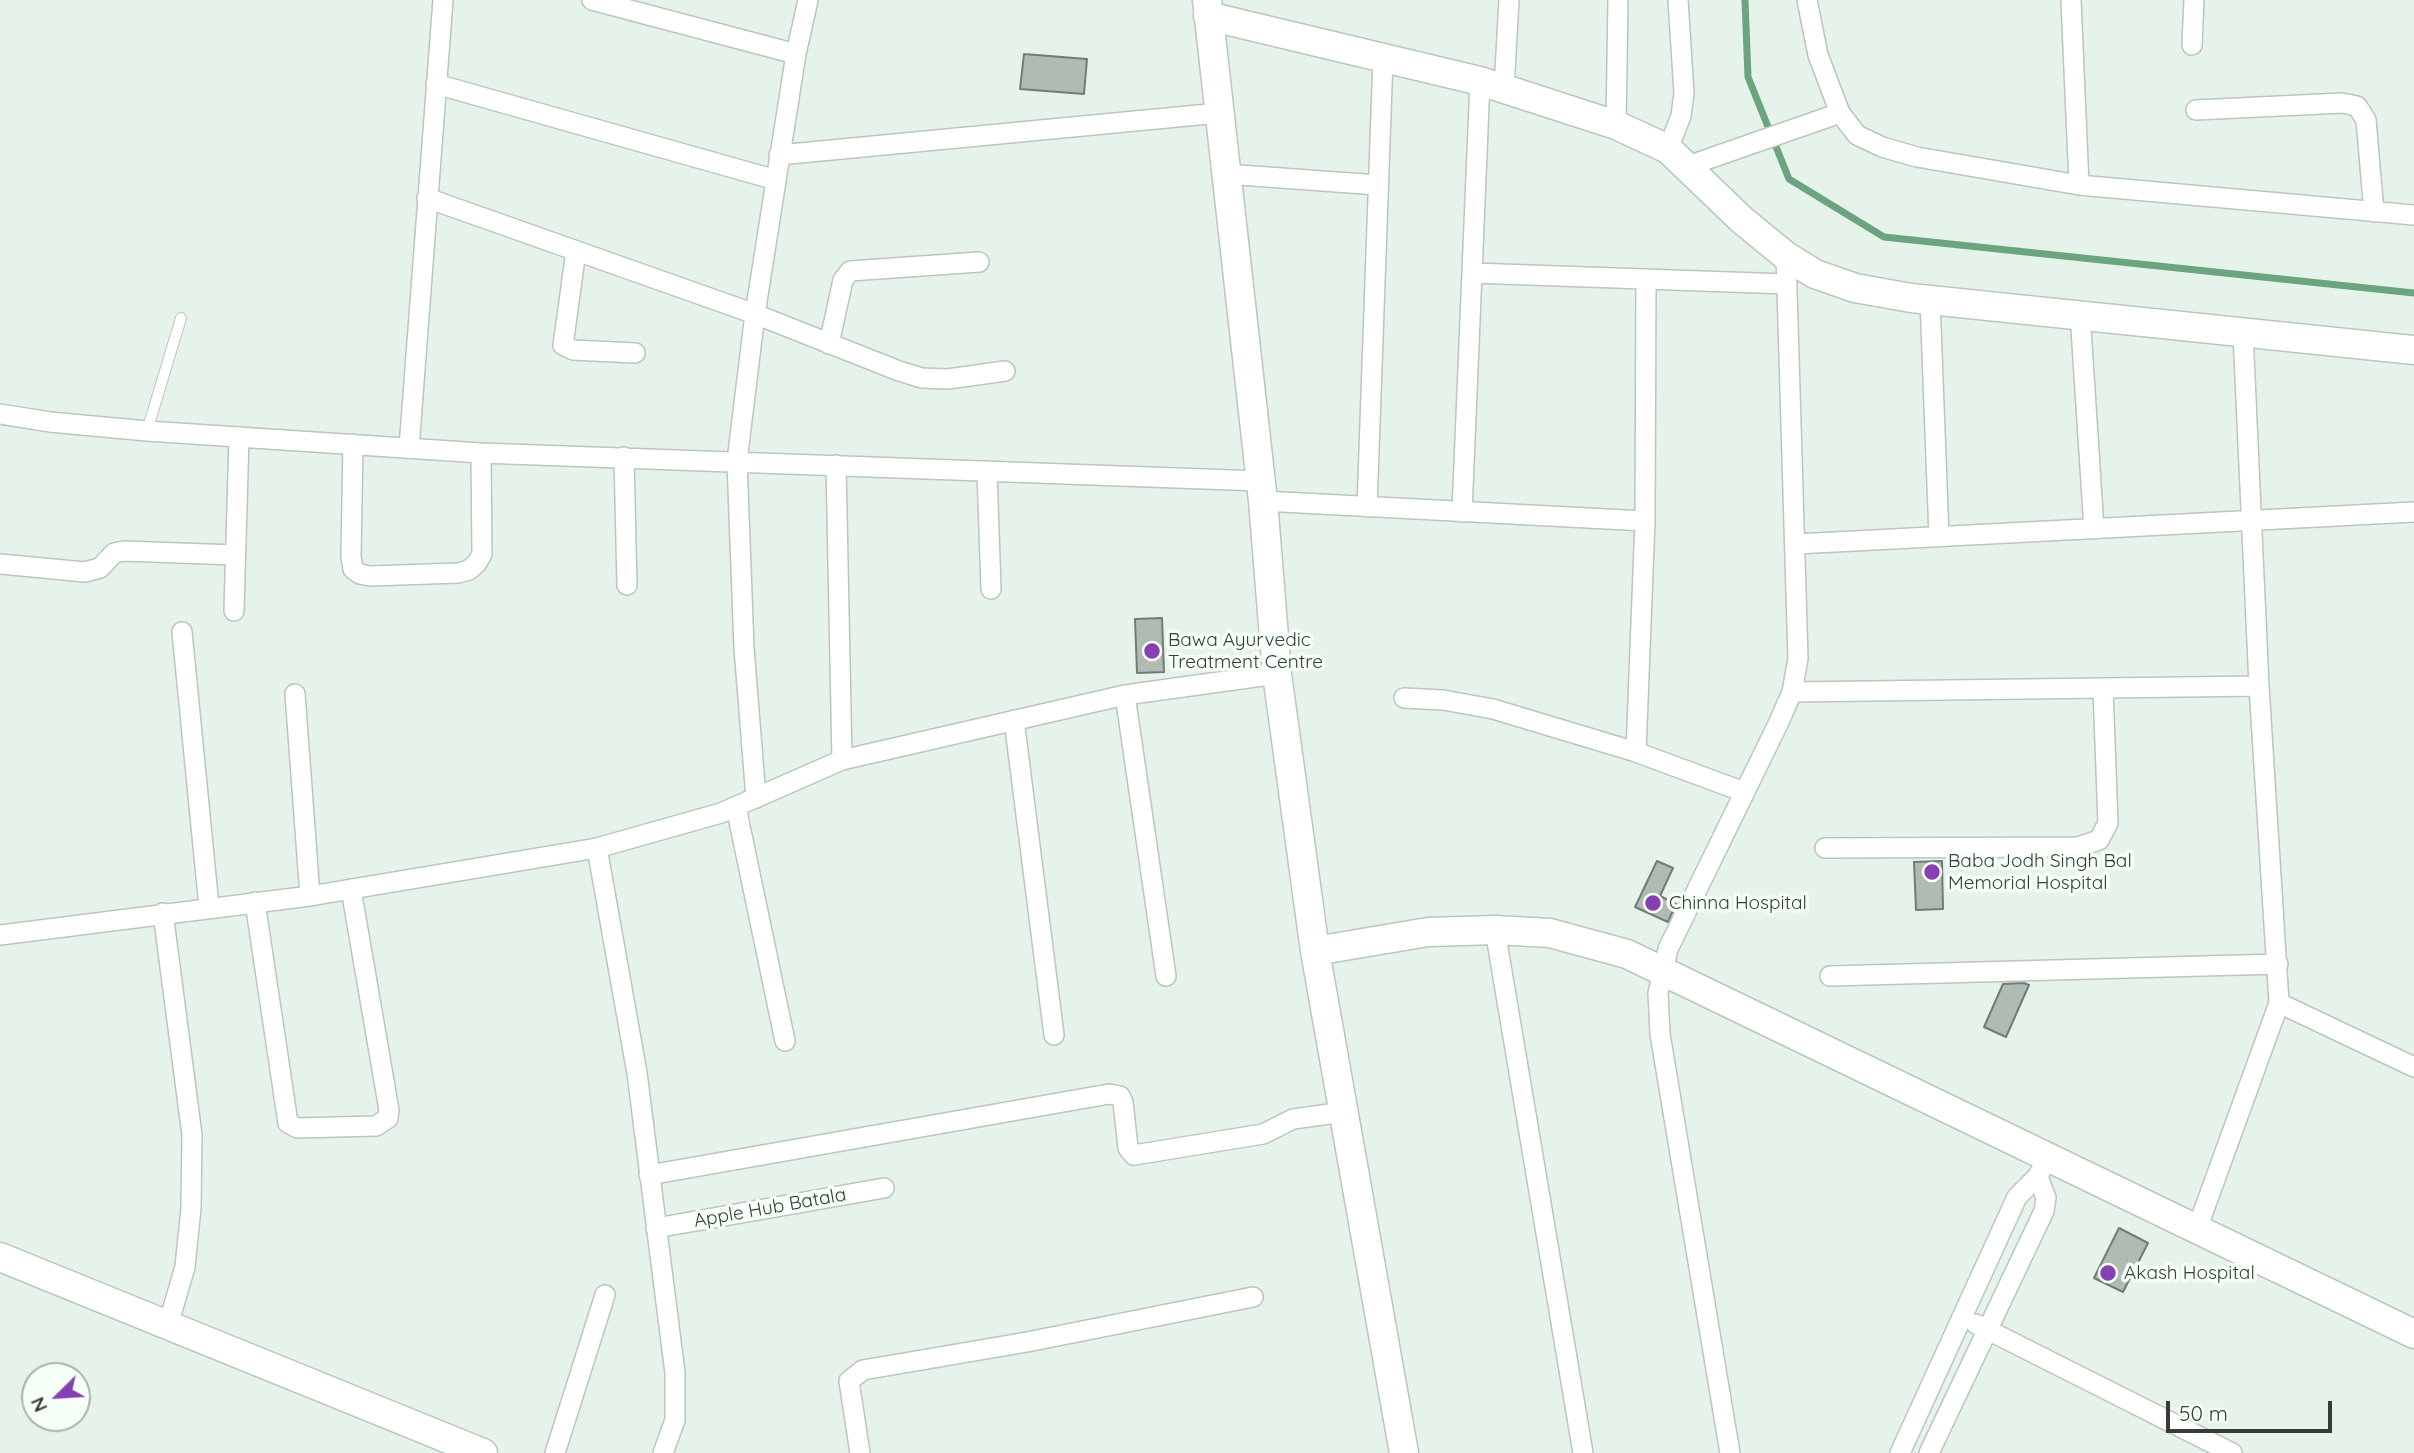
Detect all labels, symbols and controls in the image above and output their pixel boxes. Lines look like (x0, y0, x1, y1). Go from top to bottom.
place label: Bawa Ayurvedic Treatment Centre (1168, 629, 1323, 673)
marker: Bawa Ayurvedic Treatment Centre (1142, 641, 1162, 661)
place label: Baba Jodh Singh Bal Memorial Hospital (1948, 850, 2132, 894)
marker: Baba Jodh Singh Bal Memorial Hospital (1922, 862, 1942, 882)
place label: Chinna Hospital (1669, 892, 1807, 914)
marker: Chinna Hospital (1643, 893, 1663, 913)
street label: Apple Hub Batala (692, 1183, 848, 1233)
place label: Akash Hospital (2124, 1262, 2255, 1284)
marker: Akash Hospital (2098, 1263, 2118, 1283)
north arrow (21, 1362, 91, 1432)
scale bar (2169, 1386, 2335, 1430)
text: N (25, 1393, 52, 1416)
text: 50 m (2179, 1400, 2228, 1426)

